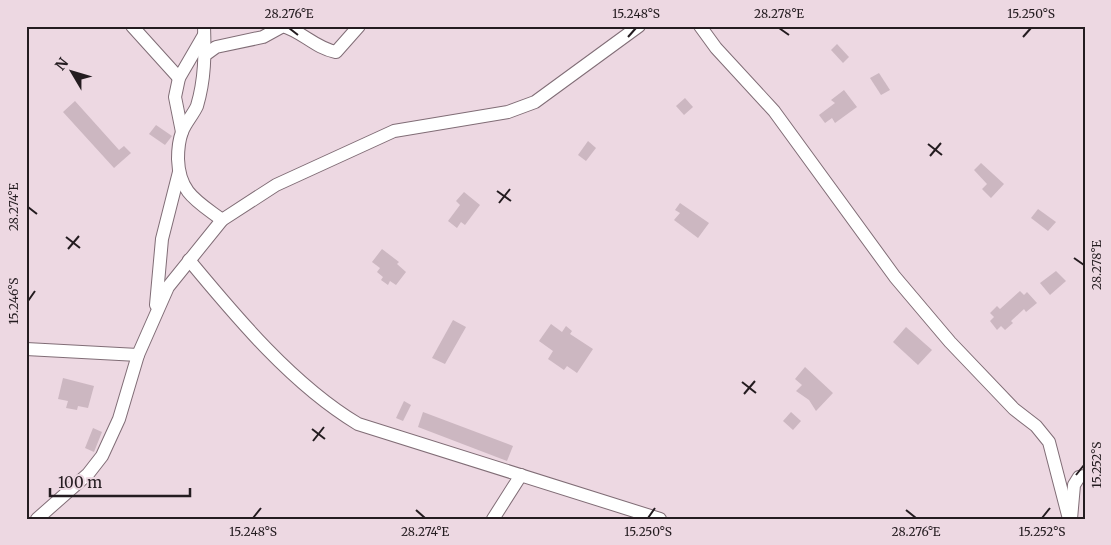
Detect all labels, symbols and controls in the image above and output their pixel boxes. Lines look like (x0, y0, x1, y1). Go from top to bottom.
text: 28.276°E (265, 6, 314, 21)
text: 15.248°S (612, 6, 660, 21)
text: 28.278°E (754, 6, 804, 21)
text: 15.250°S (1007, 6, 1055, 21)
north arrow (48, 48, 98, 98)
text: N (51, 54, 72, 74)
text: 28.274°E (6, 183, 21, 231)
text: 28.278°E (1089, 240, 1104, 290)
text: 15.246°S (6, 278, 21, 325)
text: 15.252°S (1089, 442, 1104, 488)
scale bar (50, 465, 190, 497)
text: 100 m (58, 473, 102, 492)
text: 15.248°S (229, 524, 277, 539)
text: 28.274°E (401, 524, 449, 539)
text: 15.250°S (624, 524, 672, 539)
text: 28.276°E (892, 524, 941, 539)
text: 15.252°S (1019, 524, 1065, 539)

